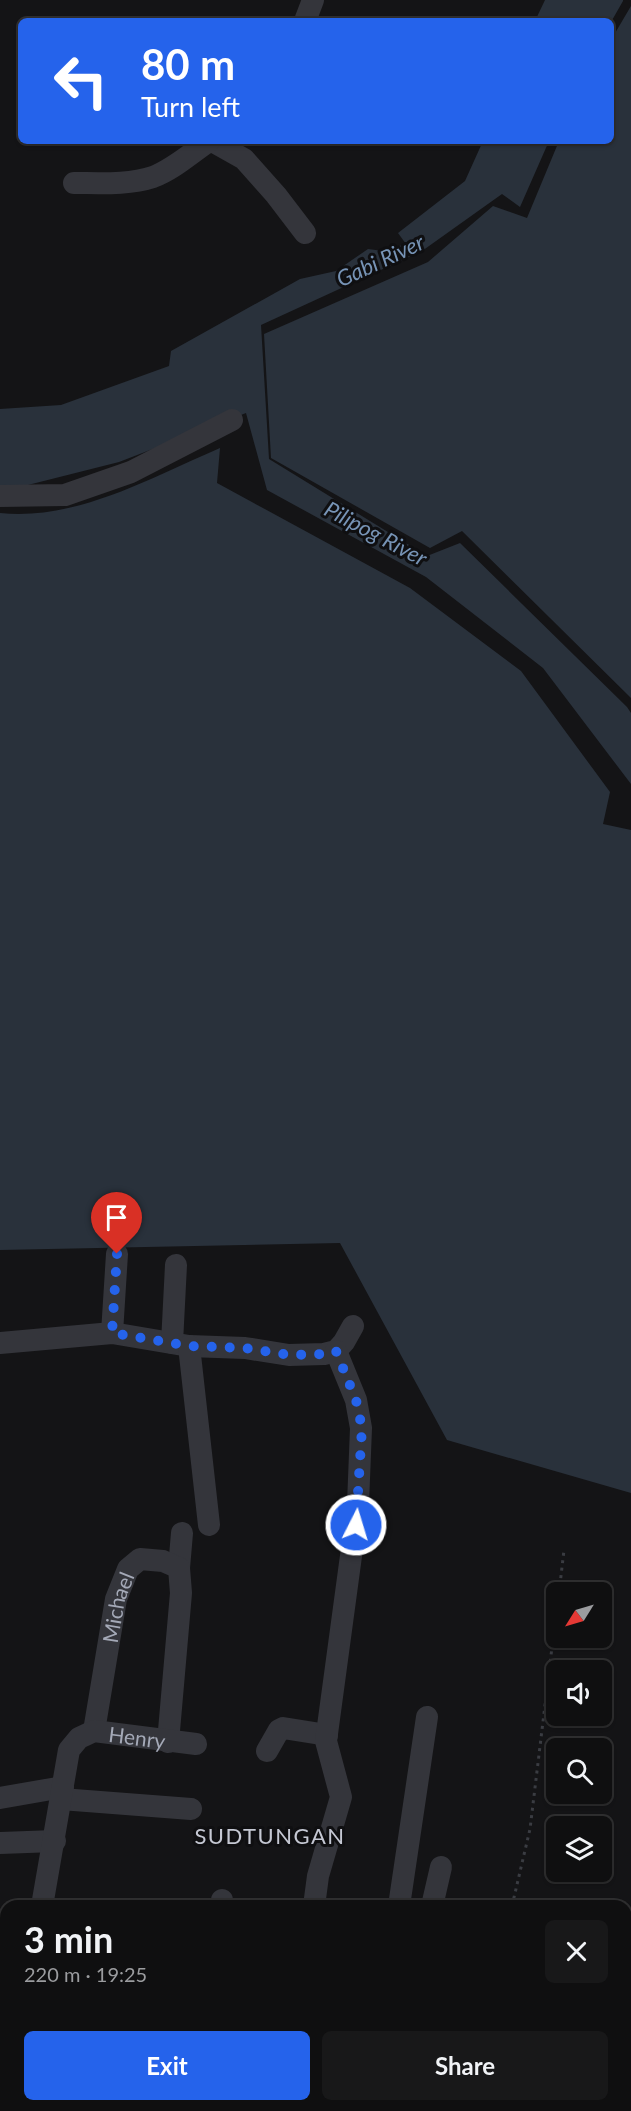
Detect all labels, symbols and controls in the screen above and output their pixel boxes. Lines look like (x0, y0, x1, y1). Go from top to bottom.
text: 80 m (141, 39, 235, 89)
icon: left (42, 42, 120, 120)
text: Turn left (141, 90, 240, 123)
water label: Gabi River (332, 228, 429, 292)
water label: Pilipog River (320, 495, 432, 571)
pin (91, 1192, 142, 1254)
icon: arrive (100, 1201, 133, 1234)
position arrow (324, 1493, 388, 1557)
street label: Michael (96, 1568, 138, 1645)
north arrow (546, 1582, 612, 1648)
map controls (546, 1582, 612, 1882)
button: sound (546, 1660, 612, 1726)
street label: Henry (107, 1720, 167, 1753)
button: search (546, 1738, 612, 1804)
button: layers (546, 1816, 612, 1882)
district label: SUDTUNGAN (194, 1822, 346, 1849)
text: 3 min (24, 1917, 113, 1961)
button: close (545, 1920, 608, 1983)
text: 220 m · 19:25 (24, 1962, 147, 1986)
button: Exit (24, 2031, 310, 2100)
button: Share (322, 2031, 608, 2100)

